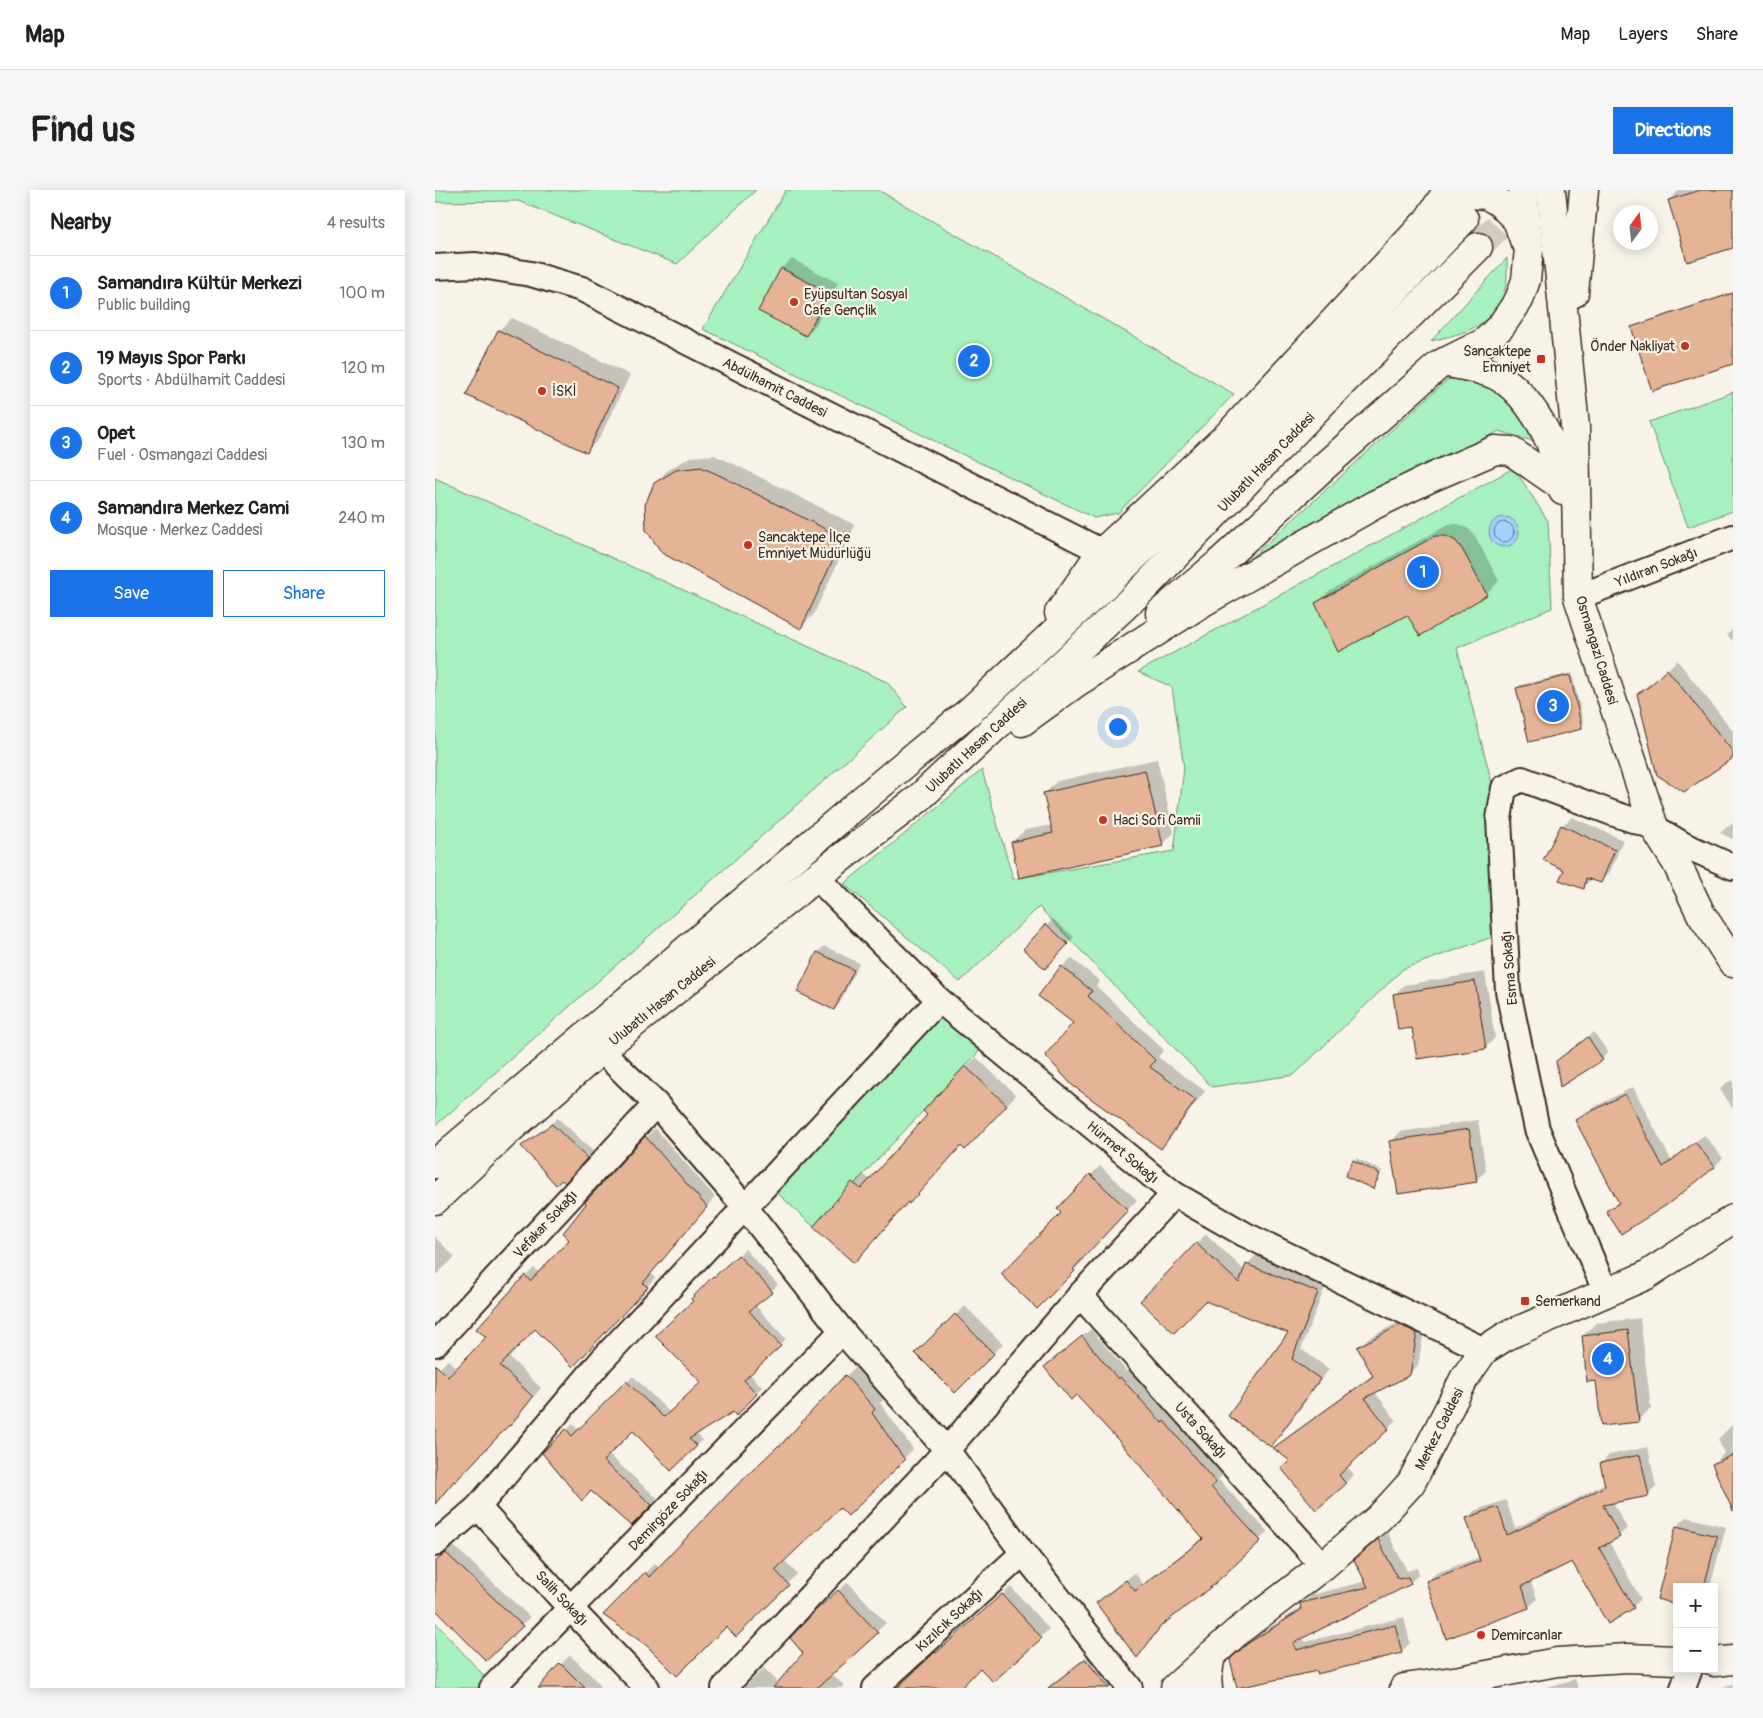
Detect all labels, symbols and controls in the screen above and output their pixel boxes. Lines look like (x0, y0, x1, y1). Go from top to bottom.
text: Map (25, 20, 65, 49)
text: Map (1561, 23, 1590, 46)
text: Layers (1618, 23, 1668, 46)
text: Share (1696, 23, 1738, 46)
button: Directions (1613, 107, 1733, 154)
text: Find us (30, 108, 135, 152)
north arrow (1613, 205, 1658, 250)
text: Nearby (50, 209, 111, 236)
text: 4 results (327, 213, 385, 233)
text: Samandıra Kültür Merkezi (97, 271, 302, 295)
text: 1 (63, 283, 69, 303)
text: 100 m (339, 283, 385, 303)
place label: Eyüpsultan Sosyal Cafe Gençlik (804, 286, 908, 319)
text: Public building (97, 295, 190, 315)
marker: Eyüpsultan Sosyal Cafe Gençlik (788, 296, 800, 308)
place label: Önder Nakliyat (1590, 337, 1675, 355)
marker: Önder Nakliyat (1679, 340, 1691, 352)
pin: 2 (958, 342, 990, 380)
place label: Sancaktepe Emniyet (1463, 343, 1531, 376)
text: 19 Mayıs Spor Parkı (97, 346, 246, 370)
marker: Sancaktepe Emniyet (1535, 353, 1547, 365)
street label: Abdülhamit Caddesi (720, 354, 830, 421)
text: 2 (62, 358, 70, 378)
text: 120 m (341, 358, 385, 378)
text: Sports · Abdülhamit Caddesi (97, 370, 285, 390)
place label: İSKİ (552, 383, 576, 400)
marker: İSKİ (536, 385, 548, 397)
street label: Ulubatlı Hasan Caddesi (1214, 409, 1319, 516)
text: Opet (97, 421, 135, 445)
text: 3 (62, 433, 70, 453)
text: 130 m (341, 433, 385, 453)
text: Fuel · Osmangazi Caddesi (97, 445, 267, 465)
text: Samandıra Merkez Cami (97, 496, 289, 520)
text: 4 (61, 508, 71, 528)
text: 240 m (338, 508, 385, 528)
text: Mosque · Merkez Caddesi (97, 520, 262, 540)
place label: Sancaktepe İlçe Emniyet Müdürlüğü (758, 529, 871, 562)
marker: Sancaktepe İlçe Emniyet Müdürlüğü (742, 539, 754, 551)
street label: Yıldıran Sokağı (1612, 544, 1700, 591)
pin: 1 (1407, 553, 1439, 591)
button: Save (50, 570, 213, 617)
button: Share (223, 570, 385, 617)
street label: Osmangazi Caddesi (1572, 594, 1621, 707)
pin: 3 (1537, 687, 1569, 725)
street label: Ulubatlı Hasan Caddesi (922, 694, 1031, 797)
your location (1105, 714, 1131, 740)
place label: Haci Sofi Camii (1113, 812, 1201, 829)
marker: Haci Sofi Camii (1097, 814, 1109, 826)
street label: Esma Sokağı (1498, 930, 1521, 1006)
street label: Ulubatlı Hasan Caddesi (606, 953, 719, 1049)
street label: Hürmet Sokağı (1083, 1118, 1162, 1187)
street label: Vefakar Sokağı (510, 1187, 581, 1262)
place label: Semerkand (1535, 1293, 1601, 1310)
marker: Semerkand (1519, 1295, 1531, 1307)
pin: 4 (1592, 1340, 1624, 1378)
street label: Merkez Caddesi (1412, 1385, 1468, 1473)
street label: Usta Sokağı (1171, 1399, 1230, 1462)
street label: Demirgöze Sokağı (625, 1466, 711, 1555)
street label: Salih Sokağı (532, 1567, 591, 1629)
map controls (1673, 1583, 1718, 1673)
button: + (1673, 1583, 1718, 1628)
street label: Kızılcık Sokağı (912, 1585, 986, 1656)
place label: Demircanlar (1491, 1627, 1562, 1644)
button: − (1673, 1628, 1718, 1673)
marker: Demircanlar (1475, 1629, 1487, 1641)

